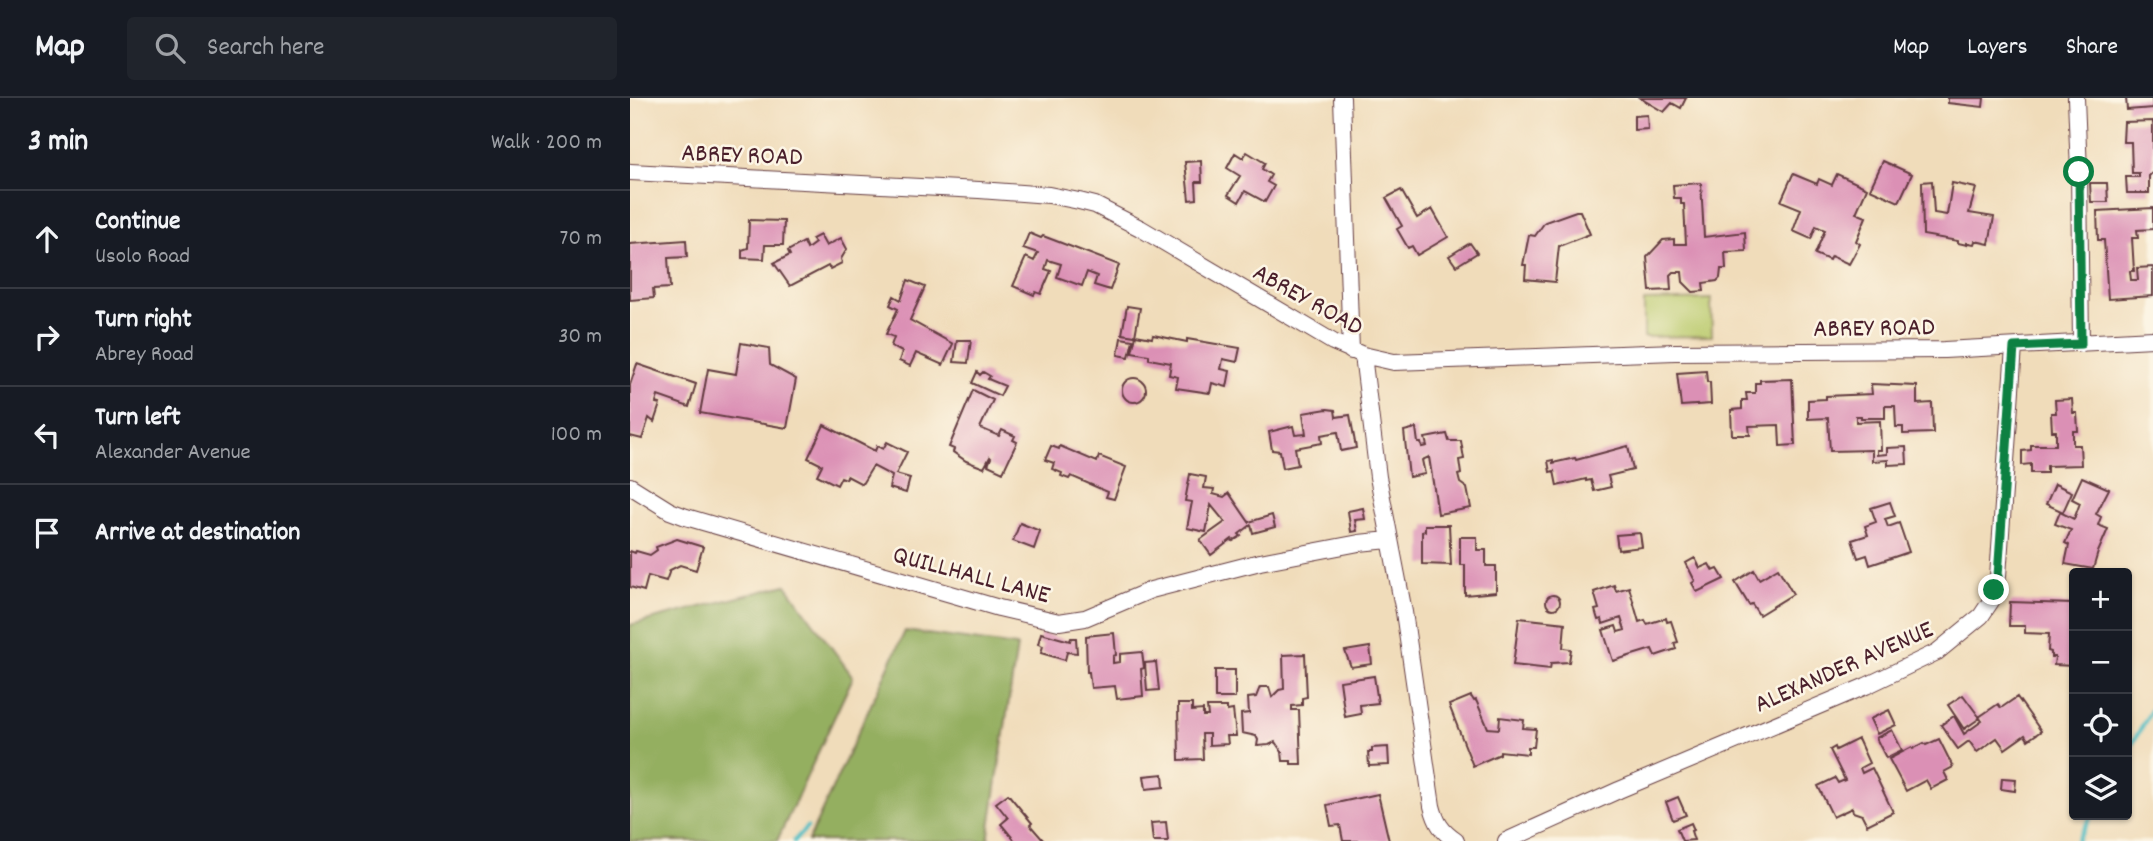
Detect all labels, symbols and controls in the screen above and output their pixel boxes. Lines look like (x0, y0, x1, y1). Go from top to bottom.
search box (127, 17, 617, 80)
text: Map (35, 25, 85, 72)
icon: search (151, 29, 189, 67)
text: Search here (207, 30, 325, 67)
text: Map (1893, 31, 1929, 65)
text: Layers (1967, 31, 2028, 65)
text: Share (2066, 31, 2118, 65)
text: 3 min (28, 122, 88, 165)
text: Walk · 200 m (491, 127, 602, 160)
street label: ABREY ROAD (680, 136, 803, 177)
route start (2063, 156, 2094, 187)
text: Continue (95, 204, 180, 241)
icon: ahead (28, 220, 66, 258)
text: 70 m (560, 223, 602, 256)
text: Usolo Road (95, 241, 190, 274)
street label: ABREY ROAD (1245, 255, 1369, 347)
text: Turn right (95, 302, 192, 339)
street label: ABREY ROAD (1813, 310, 1935, 349)
icon: right (28, 318, 66, 356)
text: 30 m (558, 321, 602, 354)
text: Abrey Road (95, 339, 194, 372)
text: Turn left (95, 400, 181, 437)
icon: left (28, 416, 66, 454)
text: 100 m (551, 419, 602, 452)
text: Alexander Avenue (95, 437, 251, 470)
icon: arrive (28, 514, 66, 552)
text: Arrive at destination (95, 515, 300, 552)
street label: QUILLHALL LANE (888, 538, 1054, 615)
map controls (2069, 568, 2132, 820)
button: + (2069, 568, 2132, 631)
route end (1978, 574, 2009, 605)
street label: ALEXANDER AVENUE (1749, 612, 1940, 724)
button: − (2069, 631, 2132, 694)
button: locate (2069, 694, 2132, 757)
button: layers (2069, 757, 2132, 820)

